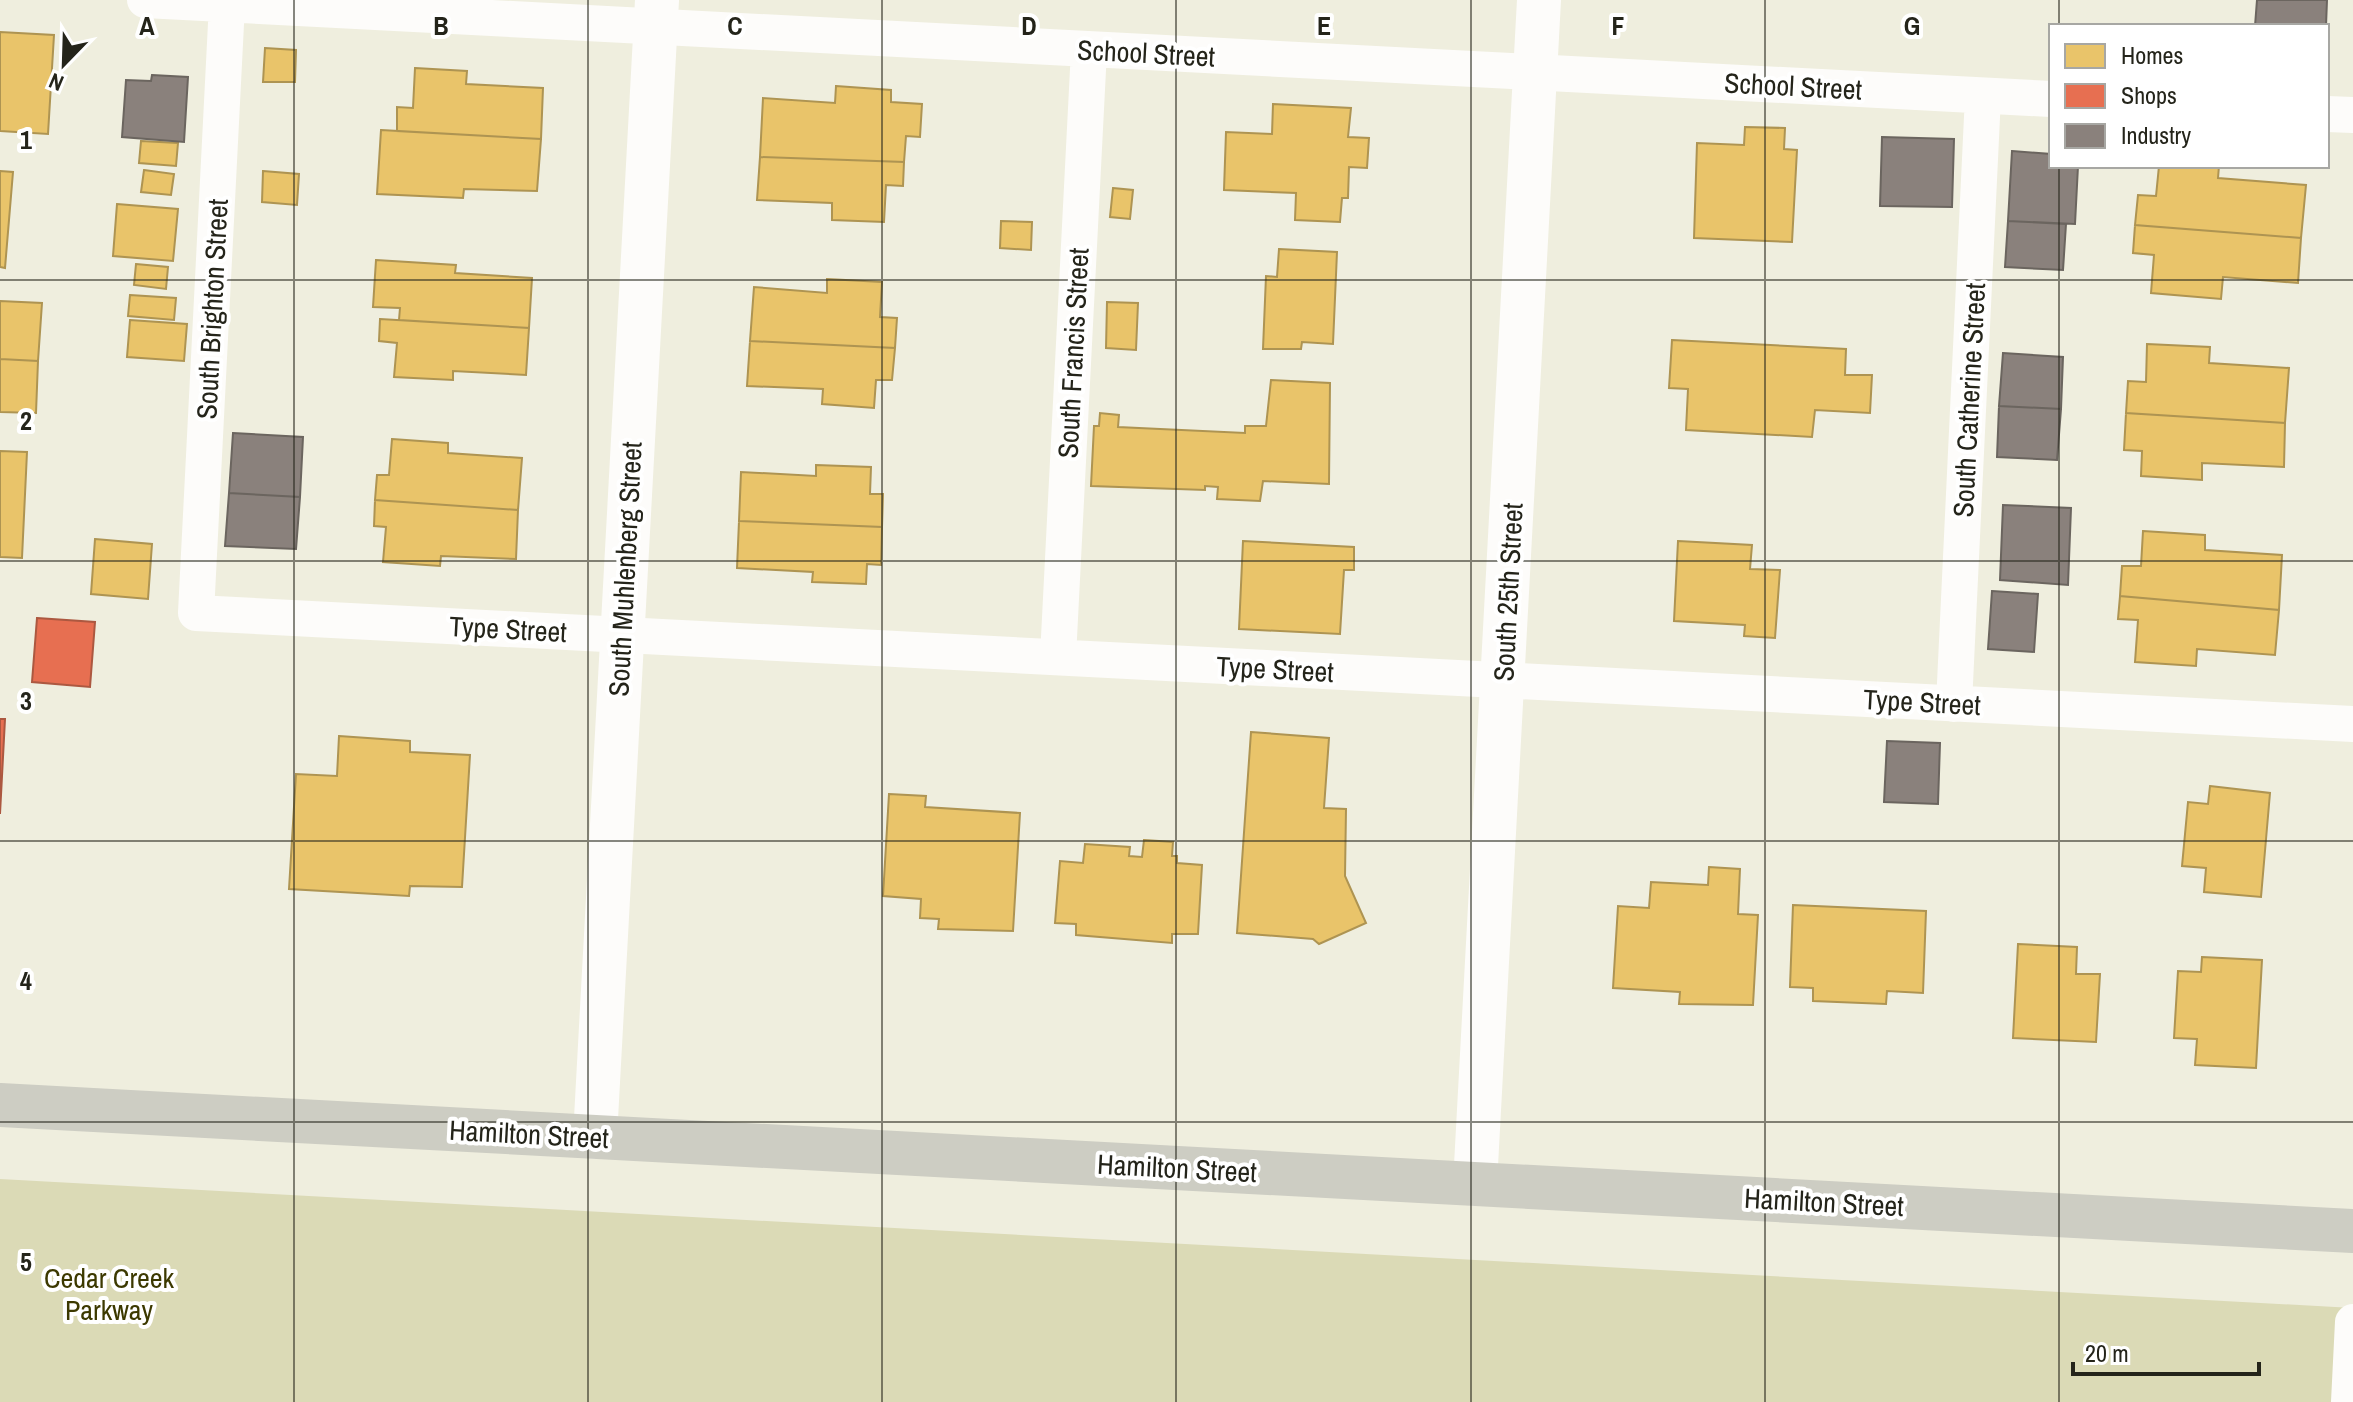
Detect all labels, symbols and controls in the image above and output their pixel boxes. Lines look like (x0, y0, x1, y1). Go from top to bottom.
text: A (139, 8, 155, 43)
text: B (433, 8, 449, 43)
text: C (727, 8, 743, 43)
text: D (1021, 8, 1037, 43)
text: E (1317, 8, 1331, 43)
text: F (1611, 8, 1625, 43)
text: G (1904, 8, 1920, 43)
north arrow (24, 24, 104, 104)
legend (2049, 24, 2329, 168)
street label: School Street (1076, 30, 1216, 76)
text: Homes (2121, 39, 2183, 71)
street label: School Street (1723, 63, 1863, 109)
text: N (44, 66, 68, 99)
text: Shops (2121, 79, 2177, 111)
text: Industry (2121, 119, 2191, 151)
text: 1 (20, 122, 32, 157)
street label: South Brighton Street (187, 198, 237, 420)
street label: South Francis Street (1049, 247, 1097, 459)
street label: South Catherine Street (1944, 282, 1994, 518)
text: 2 (20, 403, 32, 438)
street label: South Muhlenberg Street (599, 441, 651, 697)
street label: South 25th Street (1484, 502, 1532, 682)
street label: Type Street (448, 607, 568, 651)
street label: Type Street (1215, 647, 1335, 691)
street label: Type Street (1862, 680, 1982, 724)
text: 3 (20, 683, 32, 718)
text: 4 (20, 963, 32, 998)
street label: Hamilton Street (448, 1111, 610, 1157)
street label: Hamilton Street (1096, 1145, 1258, 1191)
street label: Hamilton Street (1743, 1179, 1905, 1225)
text: 5 (20, 1244, 32, 1279)
park label: Cedar Creek Parkway (44, 1259, 175, 1329)
scale bar (2073, 1326, 2259, 1376)
text: 20 m (2085, 1337, 2129, 1369)

